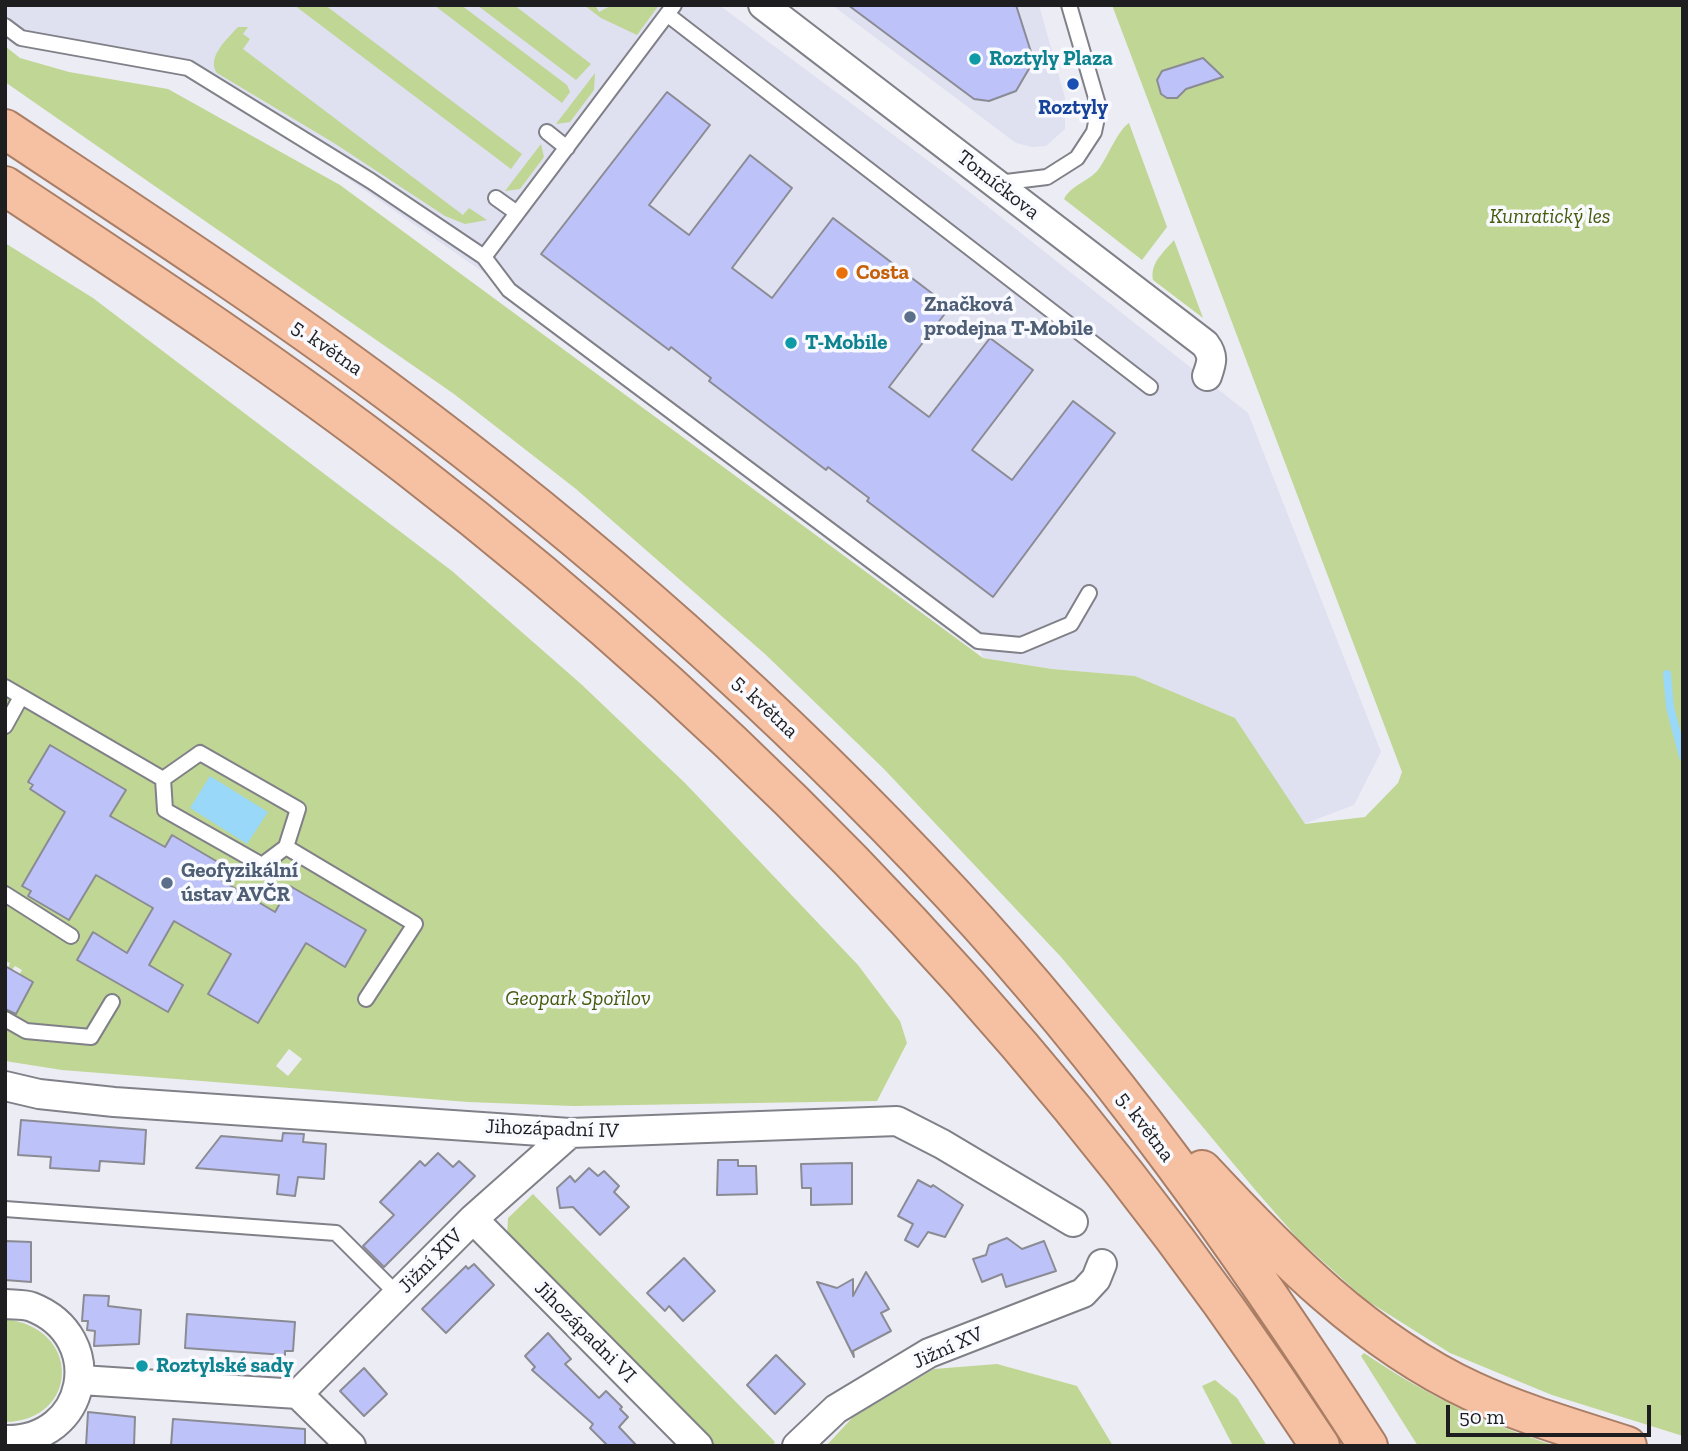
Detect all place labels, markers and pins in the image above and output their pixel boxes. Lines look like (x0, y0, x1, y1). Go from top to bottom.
place label: Roztyly Plaza (989, 46, 1113, 72)
marker: Roztyly Plaza (967, 51, 983, 67)
marker: Roztyly (1065, 76, 1081, 92)
place label: Roztyly (1038, 95, 1108, 121)
place label: Costa (856, 260, 909, 286)
marker: Costa (834, 265, 850, 281)
place label: Značková prodejna T-Mobile (924, 292, 1093, 342)
marker: Značková prodejna T-Mobile (902, 309, 918, 325)
place label: T-Mobile (805, 330, 887, 356)
marker: T-Mobile (783, 335, 799, 351)
place label: Geofyzikální ústav AVČR (181, 858, 298, 908)
marker: Geofyzikální ústav AVČR (159, 875, 175, 891)
place label: Roztylské sady (156, 1353, 294, 1379)
marker: Roztylské sady (134, 1358, 150, 1374)

